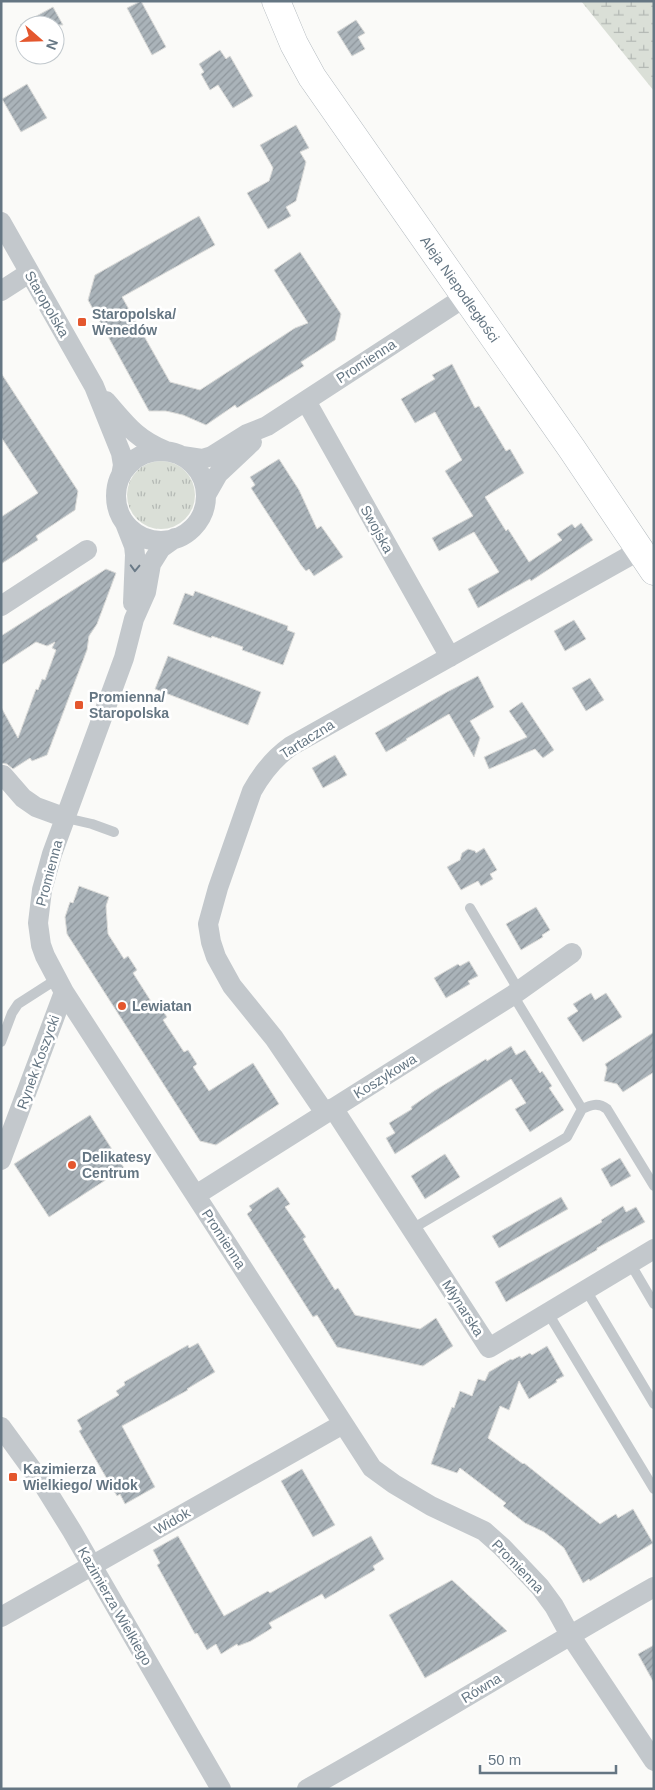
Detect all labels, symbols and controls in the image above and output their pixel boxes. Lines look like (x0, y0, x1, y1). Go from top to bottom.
north arrow (15, 15, 65, 65)
text: N (43, 37, 61, 52)
street label: Aleja Niepodległości (417, 233, 503, 345)
street label: Staropolska (22, 268, 73, 340)
place label: Staropolska/ Wenedów (92, 306, 176, 338)
marker: Staropolska/ Wenedów (76, 316, 88, 328)
street label: Promienna (333, 336, 399, 386)
street label: Swojska (357, 502, 397, 556)
one-way arrow (130, 564, 140, 572)
place label: Promienna/ Staropolska (89, 689, 169, 721)
marker: Promienna/ Staropolska (73, 699, 85, 711)
street label: Tartaczna (277, 716, 337, 762)
street label: Promienna (33, 838, 66, 908)
place label: Lewiatan (132, 998, 192, 1014)
marker: Lewiatan (116, 1000, 128, 1012)
street label: Rynek Koszycki (14, 1013, 62, 1111)
street label: Koszykowa (351, 1050, 419, 1102)
place label: Delikatesy Centrum (82, 1149, 151, 1181)
marker: Delikatesy Centrum (66, 1159, 78, 1171)
street label: Promienna (199, 1206, 249, 1272)
street label: Młynarska (439, 1277, 487, 1339)
place label: Kazimierza Wielkiego/ Widok (23, 1461, 138, 1493)
marker: Kazimierza Wielkiego/ Widok (7, 1471, 19, 1483)
street label: Widok (151, 1504, 194, 1538)
street label: Promienna (489, 1536, 547, 1596)
street label: Kazimierza Wielkiego (75, 1544, 155, 1668)
street label: Równa (458, 1670, 504, 1706)
scale bar (480, 1742, 616, 1774)
text: 50 m (488, 1751, 521, 1768)

